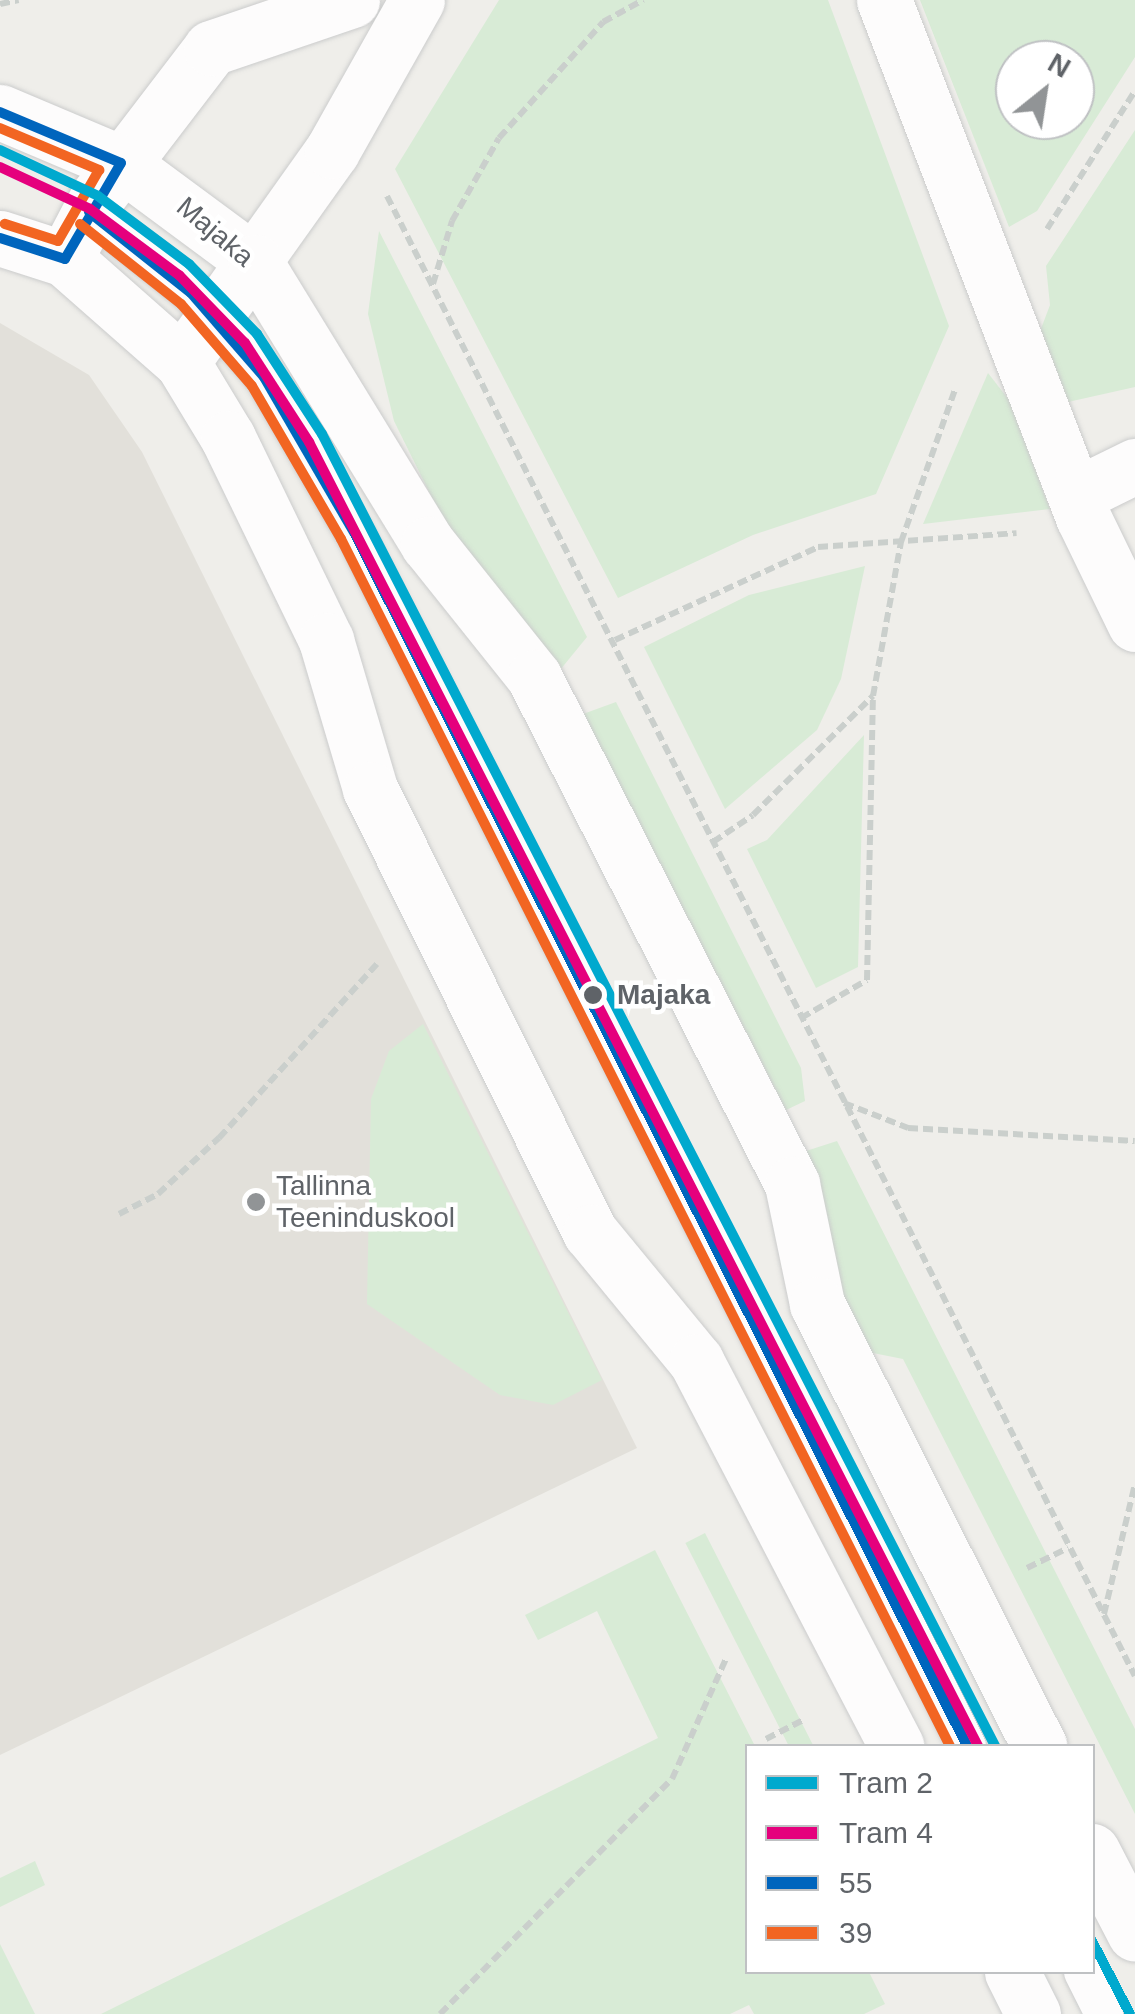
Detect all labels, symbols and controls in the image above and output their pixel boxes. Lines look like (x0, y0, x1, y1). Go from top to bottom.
north arrow (995, 40, 1095, 140)
text: N (1043, 47, 1076, 84)
street label: Majaka (170, 190, 260, 274)
place label: Majaka (617, 978, 710, 1012)
marker: Majaka (578, 980, 608, 1010)
place label: Tallinna Teeninduskool (276, 1169, 455, 1235)
marker: Tallinna Teeninduskool (245, 1191, 267, 1213)
legend (745, 1744, 1095, 1974)
text: Tram 2 (839, 1766, 933, 1799)
text: Tram 4 (839, 1816, 933, 1849)
text: 55 (839, 1866, 872, 1899)
text: 39 (839, 1916, 872, 1949)

